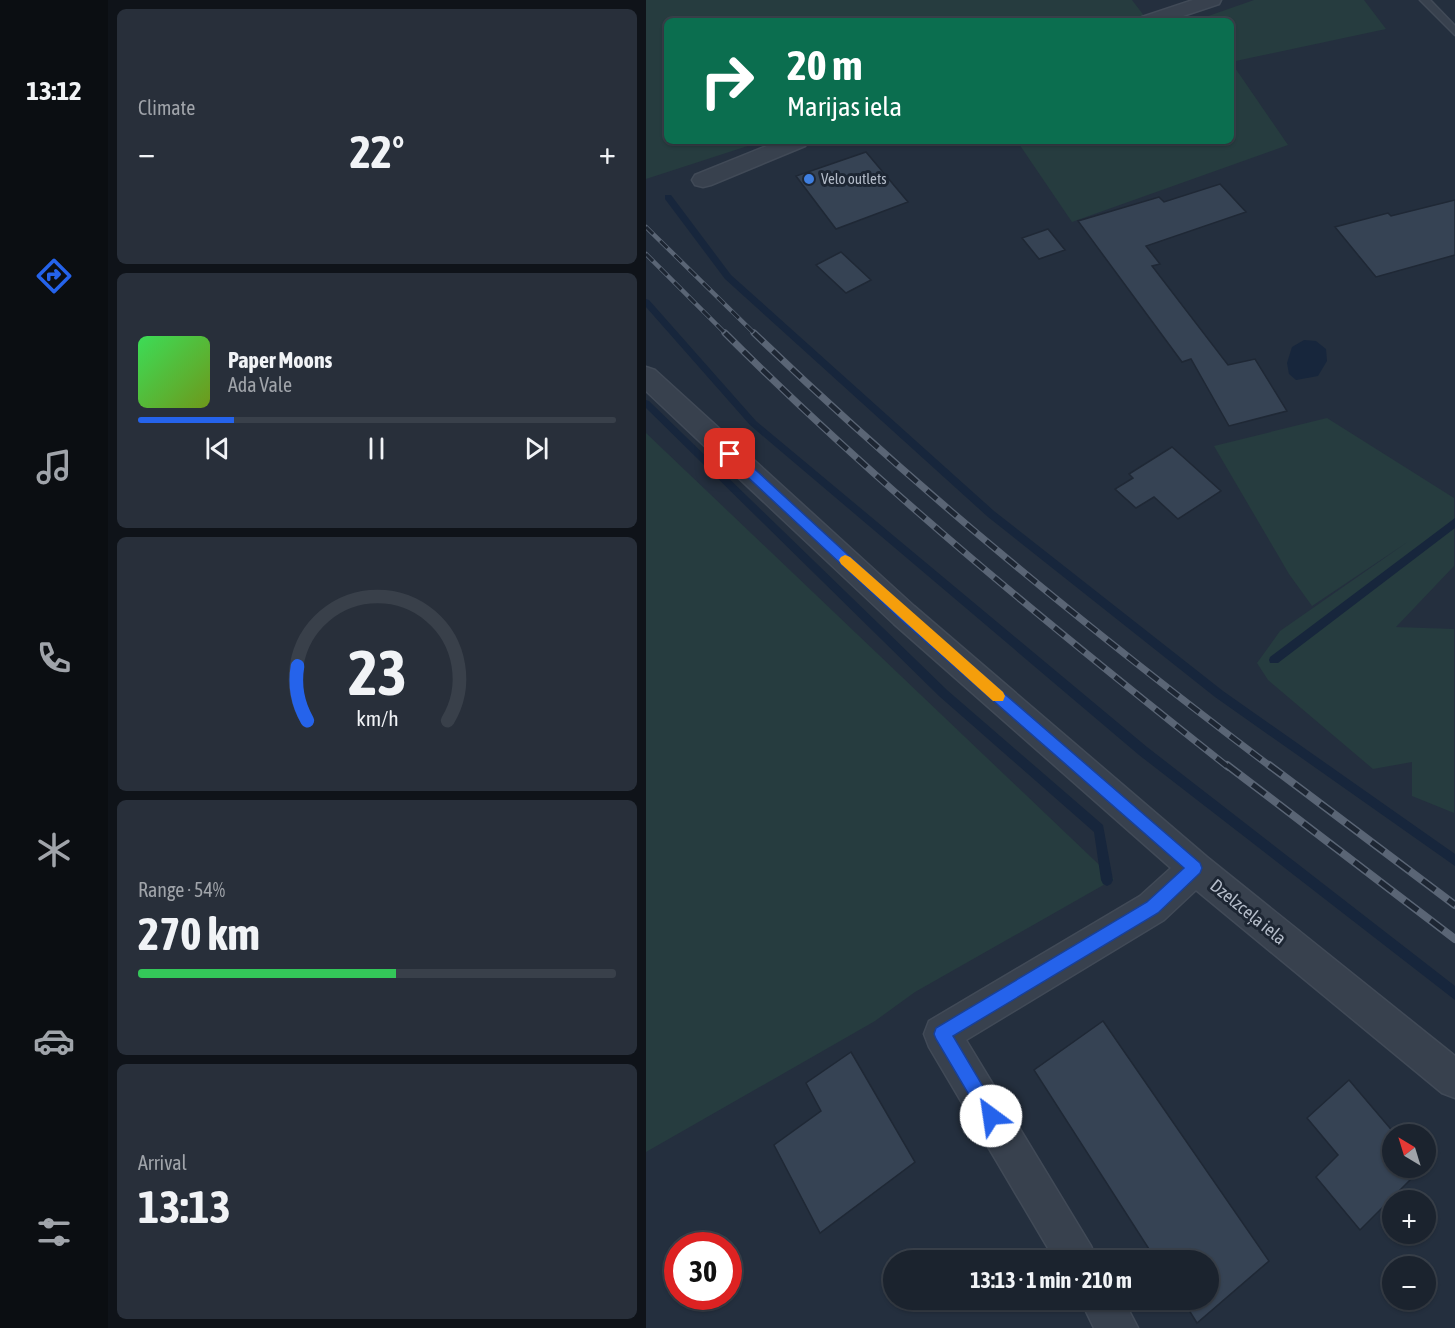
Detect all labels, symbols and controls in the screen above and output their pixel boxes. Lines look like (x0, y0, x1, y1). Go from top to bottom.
text: 20 m (787, 41, 862, 89)
icon: right (688, 42, 766, 120)
text: 13:12 (26, 75, 82, 106)
text: Marijas iela (787, 91, 902, 122)
text: Climate (138, 96, 195, 119)
text: 22° (350, 126, 404, 178)
text: − (138, 133, 155, 171)
text: + (599, 133, 616, 171)
place label: Velo outlets (821, 170, 887, 187)
marker: Velo outlets (802, 172, 816, 186)
icon: directions (33, 255, 75, 297)
text: Paper Moons (228, 347, 332, 373)
text: Ada Vale (228, 373, 292, 396)
pin (704, 428, 755, 479)
icon: previous (201, 432, 234, 465)
icon: pause (360, 432, 393, 465)
icon: next (520, 432, 553, 465)
icon: arrive (713, 437, 746, 470)
icon: music (33, 446, 75, 488)
icon: phone (33, 637, 75, 679)
text: 23 (348, 637, 406, 708)
text: km/h (356, 706, 398, 731)
icon: climate (33, 829, 75, 871)
street label: Dzelzceļa iela (1206, 875, 1290, 949)
text: Range · 54% (138, 878, 225, 901)
text: 270 km (138, 908, 260, 960)
icon: car (33, 1020, 75, 1062)
position arrow (959, 1084, 1023, 1148)
north arrow (1382, 1124, 1436, 1178)
map controls (1382, 1124, 1436, 1310)
text: Arrival (138, 1151, 187, 1174)
text: 13:13 (138, 1181, 231, 1233)
button: + (1382, 1190, 1436, 1244)
icon: filters (33, 1211, 75, 1253)
speed limit sign: 30 (664, 1232, 742, 1310)
button: − (1382, 1256, 1436, 1310)
text: 13:13 · 1 min · 210 m (970, 1267, 1132, 1293)

